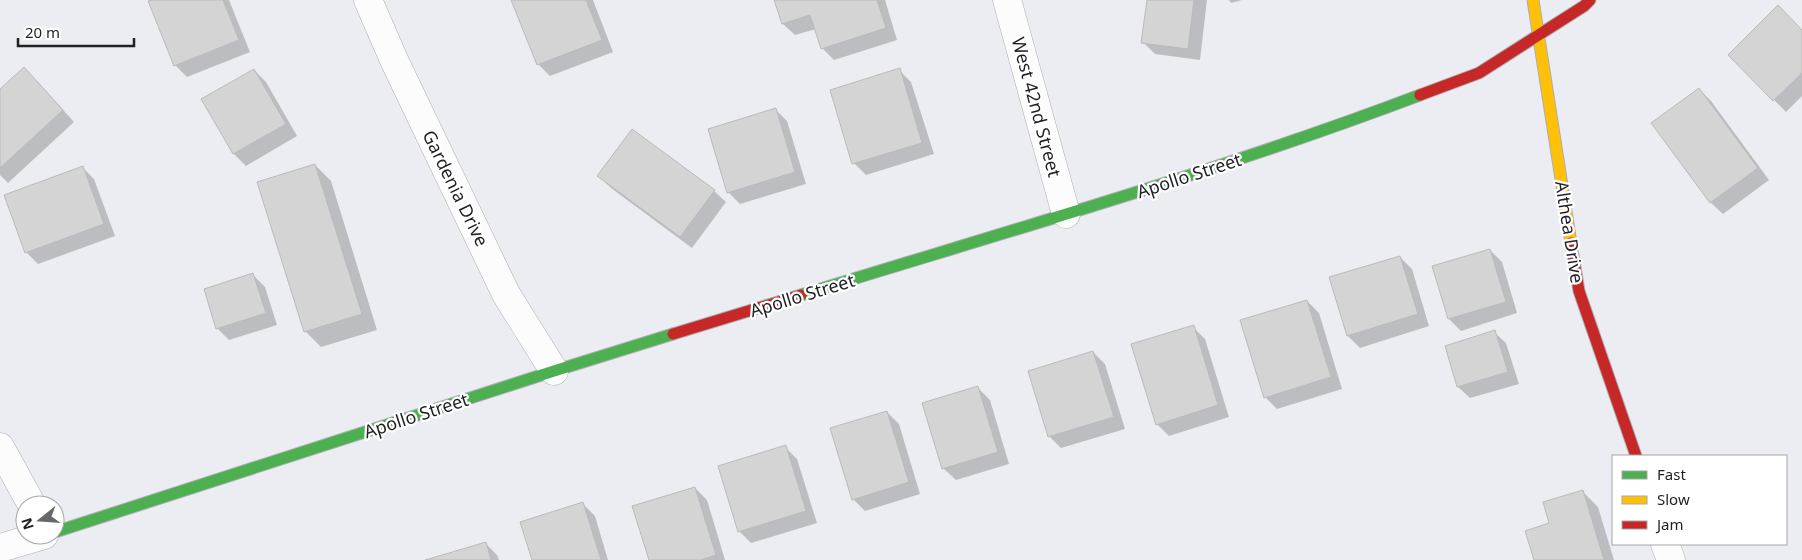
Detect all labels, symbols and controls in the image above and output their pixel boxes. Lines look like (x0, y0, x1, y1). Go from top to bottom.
scale bar (18, 15, 134, 47)
text: 20 m (25, 22, 60, 42)
street label: West 42nd Street (1007, 34, 1067, 180)
street label: Gardenia Drive (417, 126, 495, 250)
street label: Apollo Street (1134, 147, 1245, 203)
street label: Althea Drive (1550, 179, 1590, 285)
street label: Apollo Street (747, 268, 858, 322)
street label: Apollo Street (361, 387, 472, 443)
legend (1612, 455, 1787, 545)
text: Fast (1657, 464, 1686, 484)
text: Slow (1657, 489, 1690, 509)
north arrow (15, 495, 65, 545)
text: Jam (1655, 514, 1684, 534)
text: N (16, 516, 38, 532)

